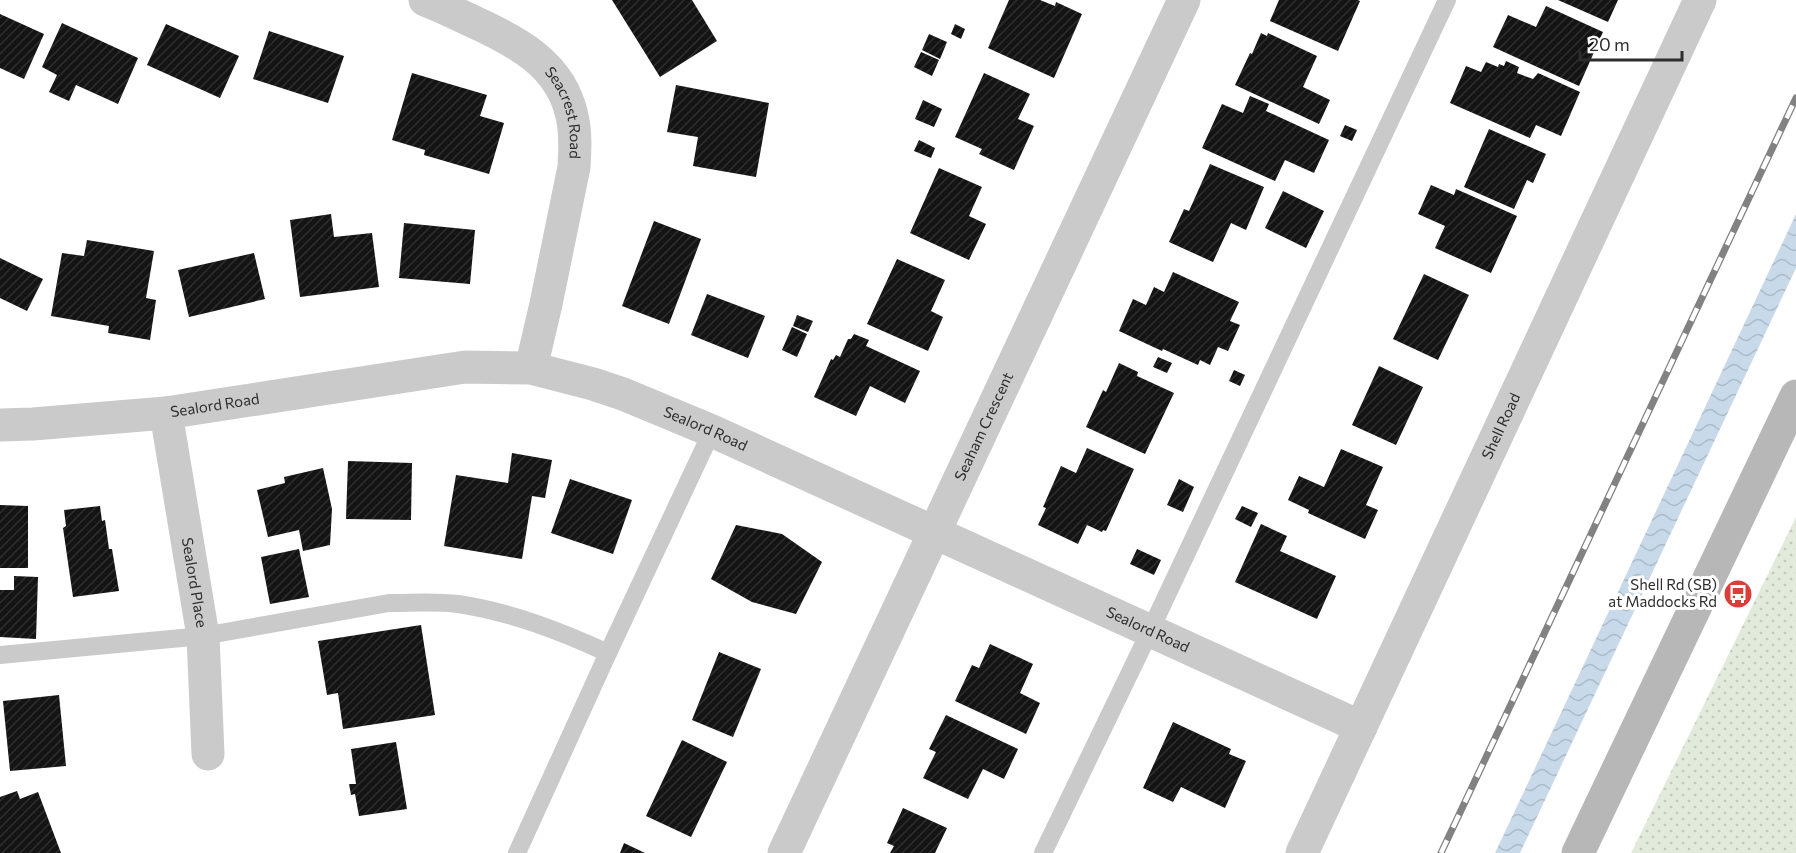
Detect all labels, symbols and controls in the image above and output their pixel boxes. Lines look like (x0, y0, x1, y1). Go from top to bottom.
scale bar (1580, 24, 1682, 62)
text: 20 m (1589, 33, 1630, 55)
street label: Seacrest Road (542, 62, 585, 159)
street label: Seaham Crescent (950, 369, 1016, 483)
street label: Sealord Road (169, 389, 261, 420)
street label: Shell Road (1477, 390, 1523, 462)
street label: Sealord Road (661, 402, 751, 454)
street label: Sealord Place (179, 536, 211, 629)
place label: Shell Rd (SB) at Maddocks Rd (1608, 575, 1717, 610)
bus stop icon: Shell Rd (SB) at Maddocks Rd (1722, 578, 1754, 610)
street label: Sealord Road (1104, 602, 1193, 656)

